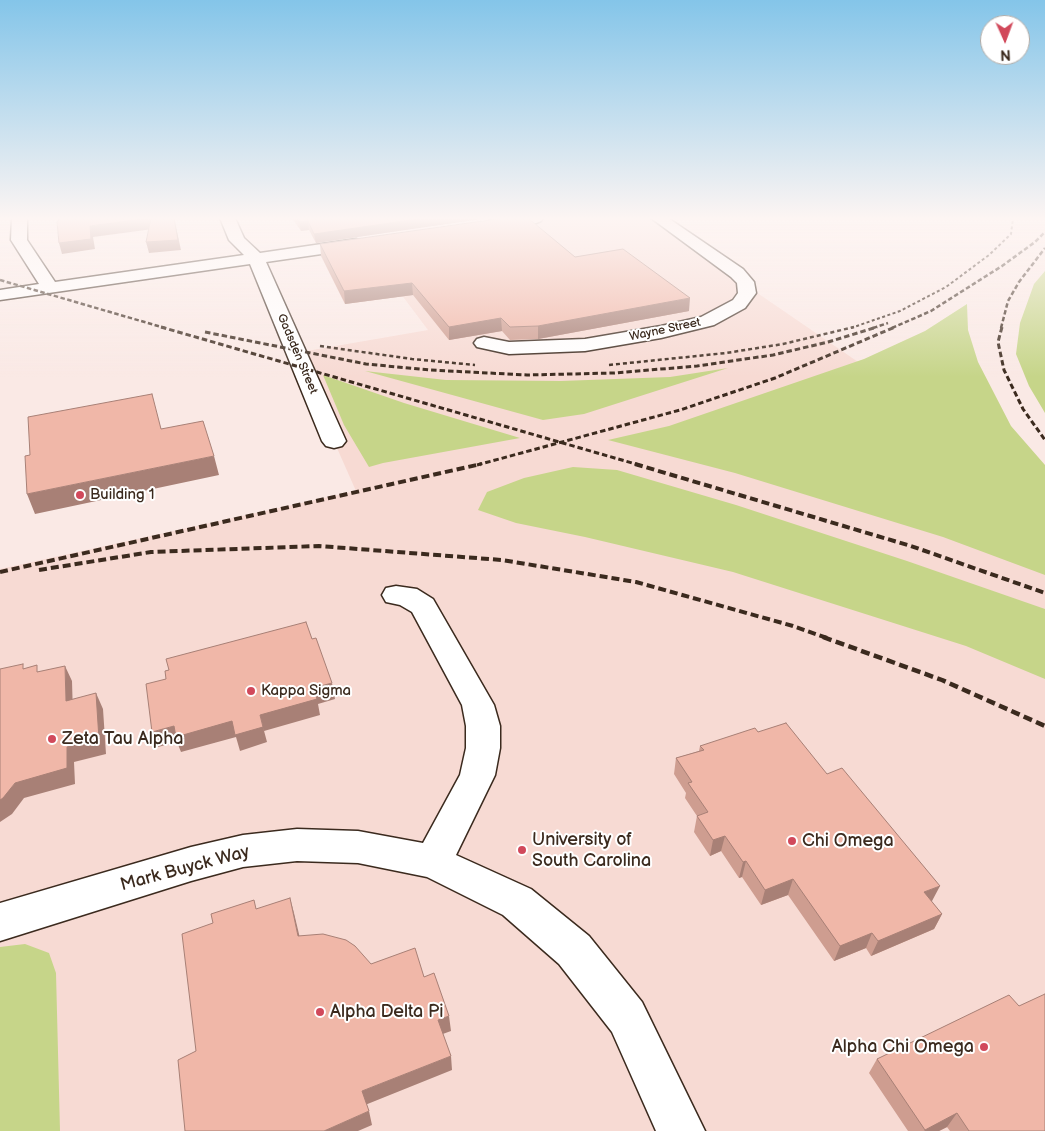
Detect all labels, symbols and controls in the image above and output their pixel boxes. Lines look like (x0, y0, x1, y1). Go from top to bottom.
north arrow (980, 15, 1030, 65)
text: N (1000, 46, 1011, 63)
street label: Gadsden Street (274, 312, 320, 396)
street label: Wayne Street (628, 315, 702, 345)
place label: Building 1 (90, 486, 154, 504)
marker: Building 1 (74, 489, 86, 501)
place label: Kappa Sigma (261, 682, 351, 700)
marker: Kappa Sigma (245, 685, 257, 697)
place label: Zeta Tau Alpha (62, 728, 183, 750)
marker: Zeta Tau Alpha (46, 733, 58, 745)
place label: University of South Carolina (532, 829, 651, 872)
place label: Chi Omega (802, 830, 894, 852)
marker: Chi Omega (786, 835, 798, 847)
street label: Mark Buyck Way (118, 841, 252, 897)
marker: University of South Carolina (516, 844, 528, 856)
place label: Alpha Delta Pi (330, 1001, 444, 1023)
marker: Alpha Delta Pi (314, 1006, 326, 1018)
place label: Alpha Chi Omega (832, 1036, 974, 1058)
marker: Alpha Chi Omega (978, 1041, 990, 1053)

